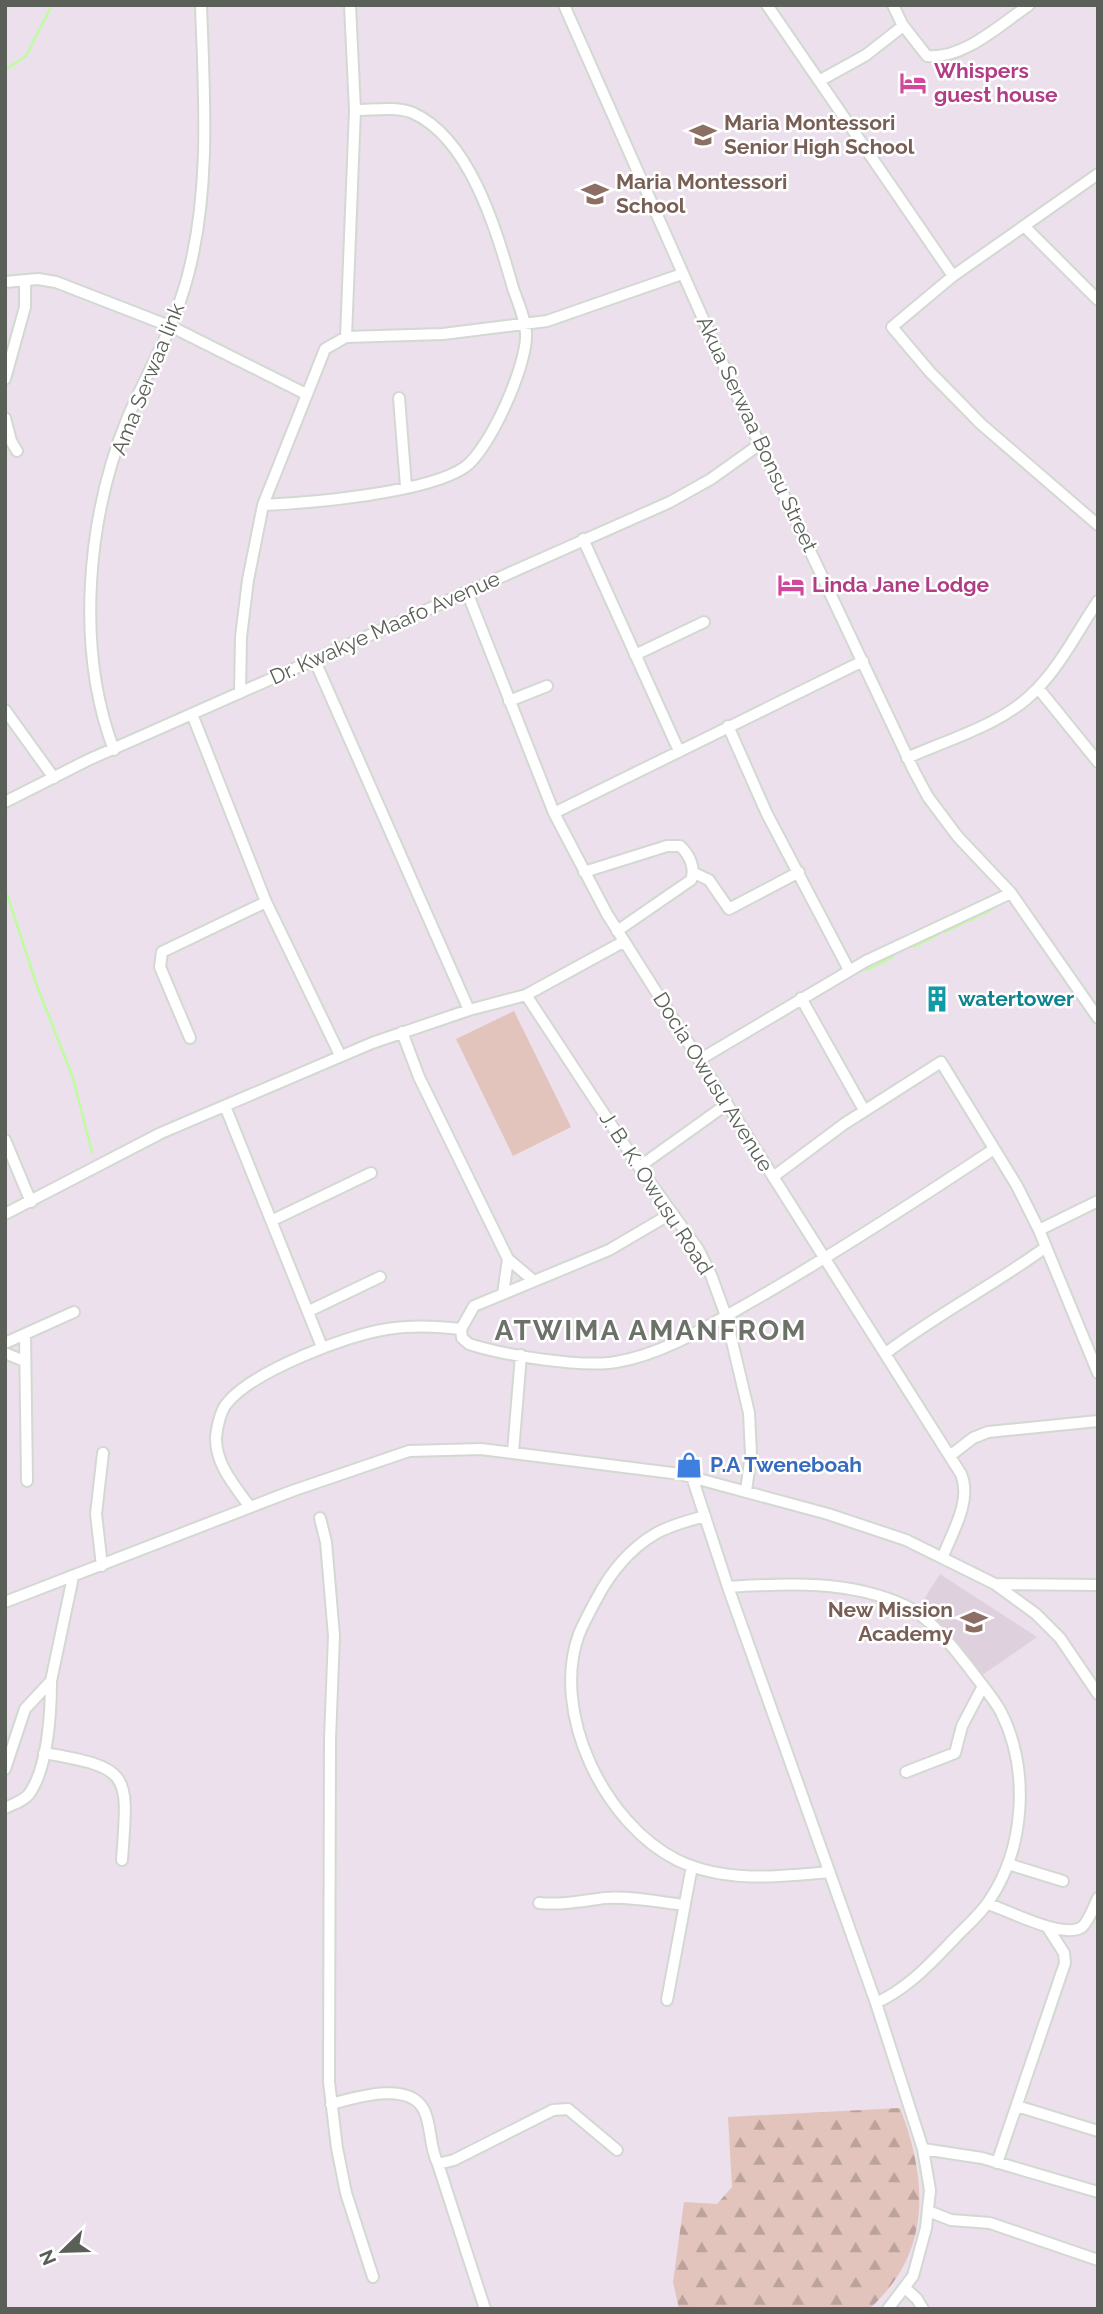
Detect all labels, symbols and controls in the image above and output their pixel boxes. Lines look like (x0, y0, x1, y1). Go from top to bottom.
place label: Whispers guest house (934, 58, 1058, 107)
hotel icon: Whispers guest house (898, 68, 928, 98)
place label: Maria Montessori Senior High School (724, 110, 915, 159)
school or university icon: Maria Montessori Senior High School (688, 120, 718, 150)
place label: Maria Montessori School (616, 169, 787, 218)
school or university icon: Maria Montessori School (580, 179, 610, 209)
street label: Ama Serwaa link (106, 299, 189, 458)
street label: Akua Serwaa Bonsu Street (692, 312, 823, 556)
street label: Dr. Kwakye Maafo Avenue (266, 565, 504, 690)
hotel icon: Linda Jane Lodge (776, 570, 806, 600)
place label: Linda Jane Lodge (812, 572, 990, 597)
building icon: watertower (922, 984, 952, 1014)
place label: watertower (958, 986, 1074, 1011)
street label: Docia Owusu Avenue (648, 987, 779, 1176)
street label: J. B. K. Owusu Road (594, 1107, 718, 1279)
district label: ATWIMA AMANFROM (494, 1314, 808, 1347)
shop icon: P.A Tweneboah (674, 1450, 704, 1480)
place label: P.A Tweneboah (710, 1452, 862, 1477)
place label: New Mission Academy (828, 1597, 953, 1646)
school or university icon: New Mission Academy (959, 1607, 989, 1637)
north arrow (28, 2216, 98, 2286)
text: N (34, 2247, 60, 2269)

